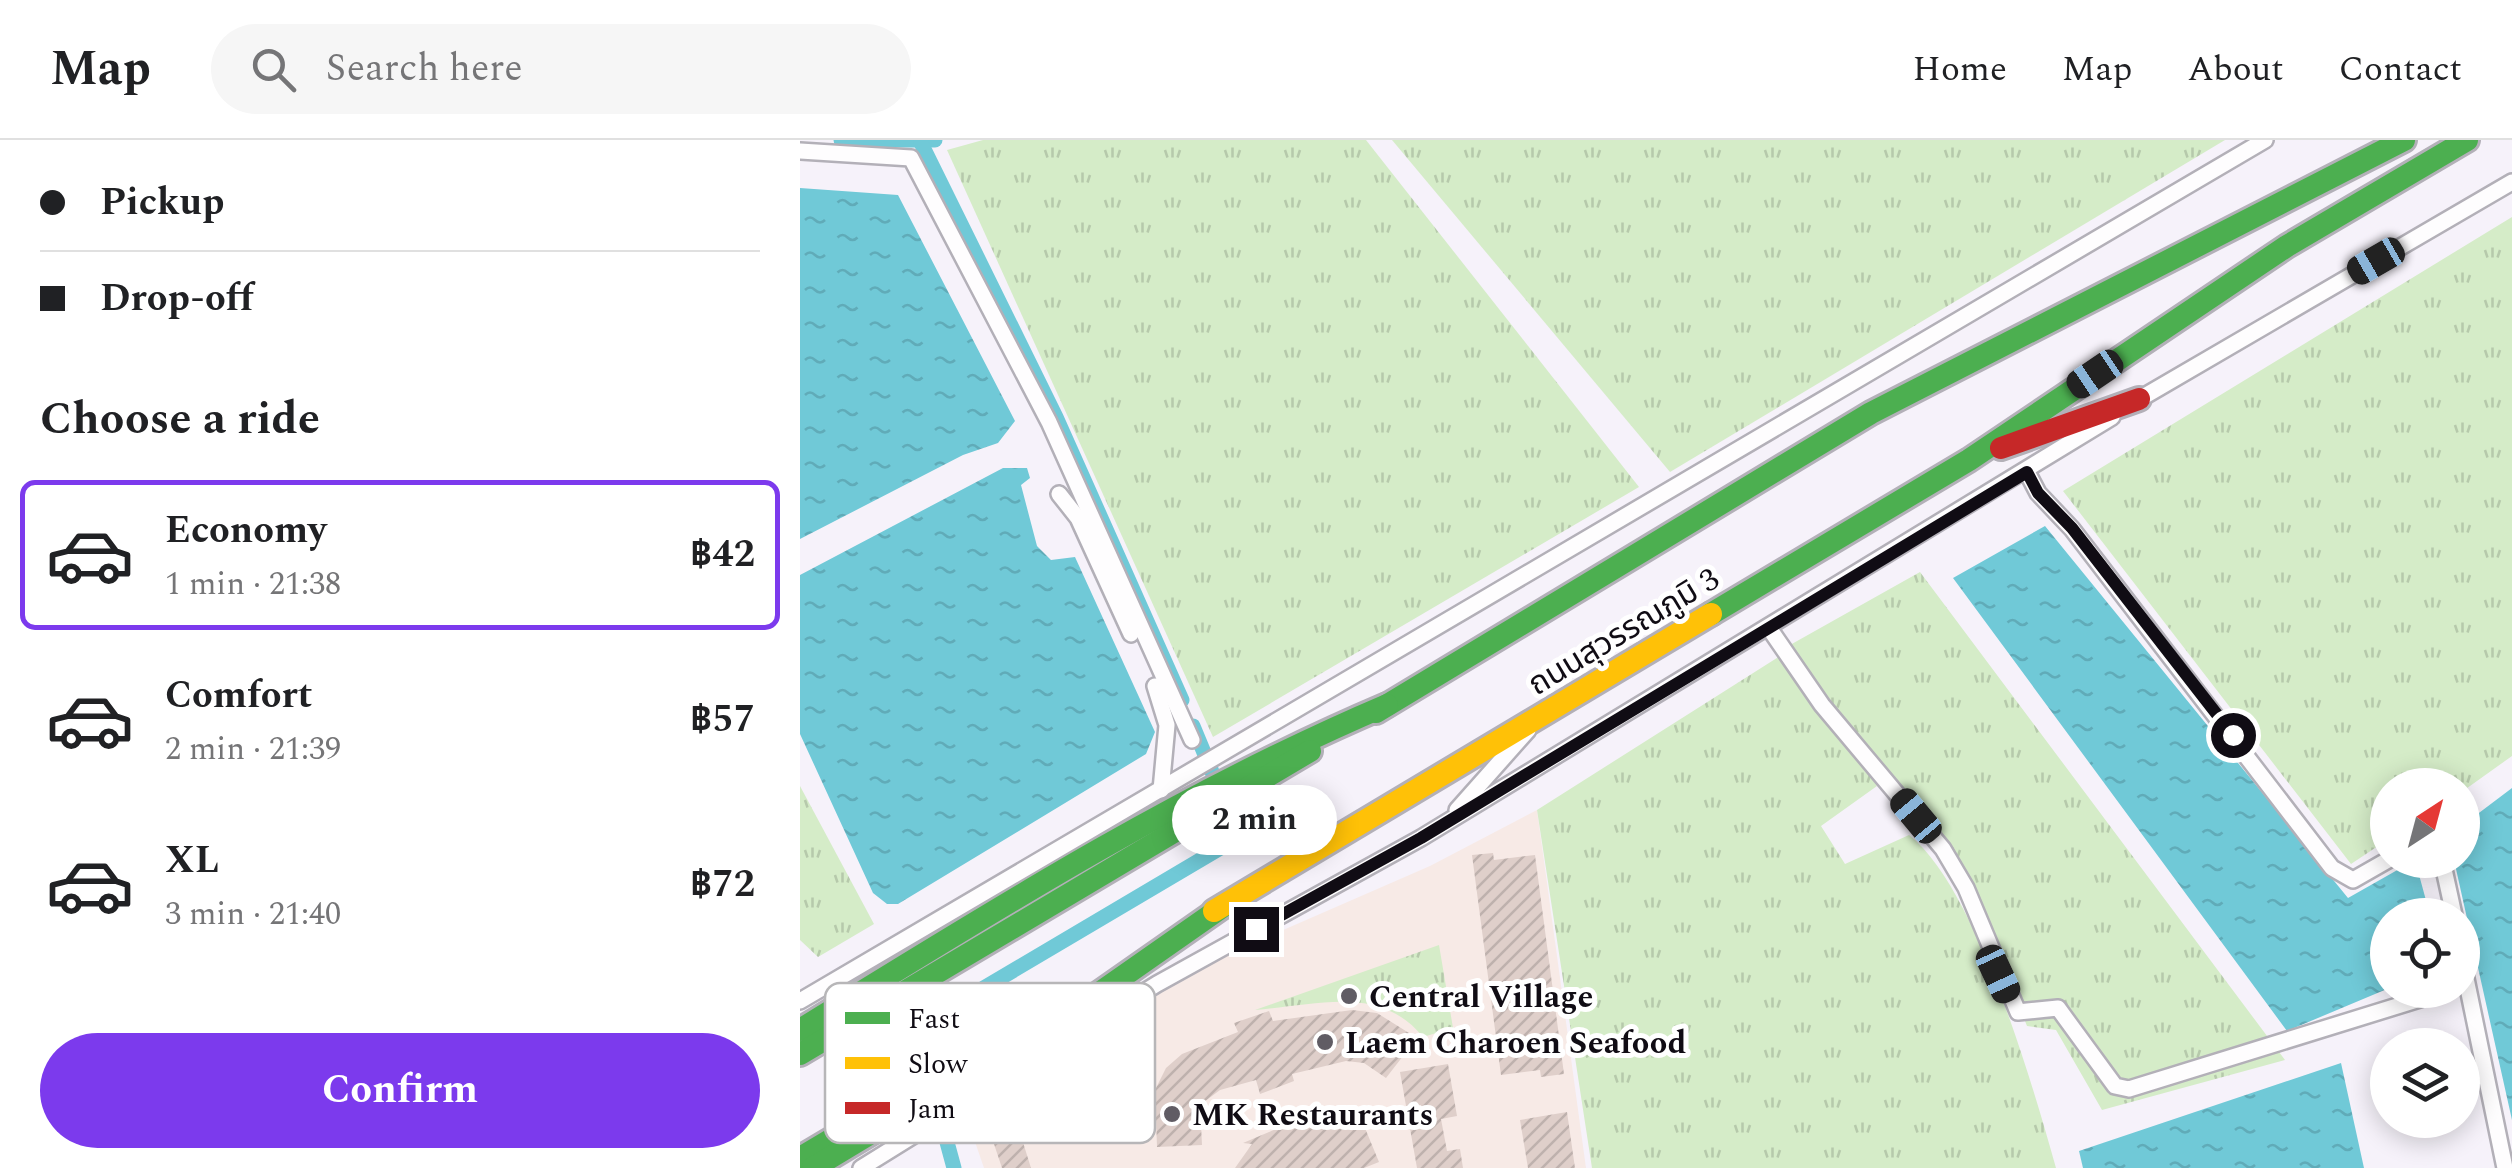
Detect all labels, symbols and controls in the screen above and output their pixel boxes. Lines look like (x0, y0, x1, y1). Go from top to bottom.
search box (211, 24, 911, 114)
text: Map (50, 33, 151, 106)
text: Search here (326, 40, 523, 98)
icon: search (246, 42, 301, 97)
text: Home (1913, 43, 2007, 96)
text: Map (2062, 43, 2132, 96)
text: About (2187, 43, 2284, 96)
text: Contact (2339, 43, 2462, 96)
text: Pickup (100, 174, 224, 232)
car (2343, 233, 2409, 289)
text: Drop-off (100, 270, 254, 328)
car (2062, 345, 2128, 403)
text: Choose a ride (40, 385, 320, 454)
text: Economy (165, 502, 326, 560)
icon: car (45, 510, 135, 600)
text: ฿42 (690, 526, 755, 584)
street label: ถนนสุวรรณภูมิ 3 (1519, 556, 1729, 709)
text: 1 min · 21:38 (165, 560, 341, 609)
text: Comfort (165, 667, 312, 725)
icon: car (45, 675, 135, 765)
text: ฿57 (690, 691, 755, 749)
route start (2211, 713, 2256, 758)
text: 2 min · 21:39 (165, 725, 341, 774)
north arrow (2370, 768, 2480, 878)
map controls (2370, 768, 2480, 1138)
car (1885, 783, 1947, 849)
callout: 2 min (1174, 784, 1338, 854)
text: 2 min (1212, 795, 1297, 844)
text: XL (165, 832, 219, 890)
icon: car (45, 840, 135, 930)
text: ฿72 (690, 856, 755, 914)
text: 3 min · 21:40 (165, 890, 341, 939)
button: locate (2370, 898, 2480, 1008)
route end (1234, 907, 1279, 952)
car (1972, 940, 2024, 1008)
place label: Central Village (1369, 973, 1593, 1022)
legend (825, 983, 1155, 1143)
marker: Central Village (1338, 985, 1360, 1007)
text: Fast (908, 998, 960, 1041)
place label: Laem Charoen Seafood (1345, 1019, 1686, 1068)
button: layers (2370, 1028, 2480, 1138)
marker: Laem Charoen Seafood (1314, 1031, 1336, 1053)
button: Confirm (40, 1033, 760, 1148)
text: Slow (908, 1043, 968, 1086)
text: Jam (908, 1088, 956, 1131)
place label: MK Restaurants (1192, 1091, 1433, 1140)
marker: MK Restaurants (1161, 1103, 1183, 1125)

